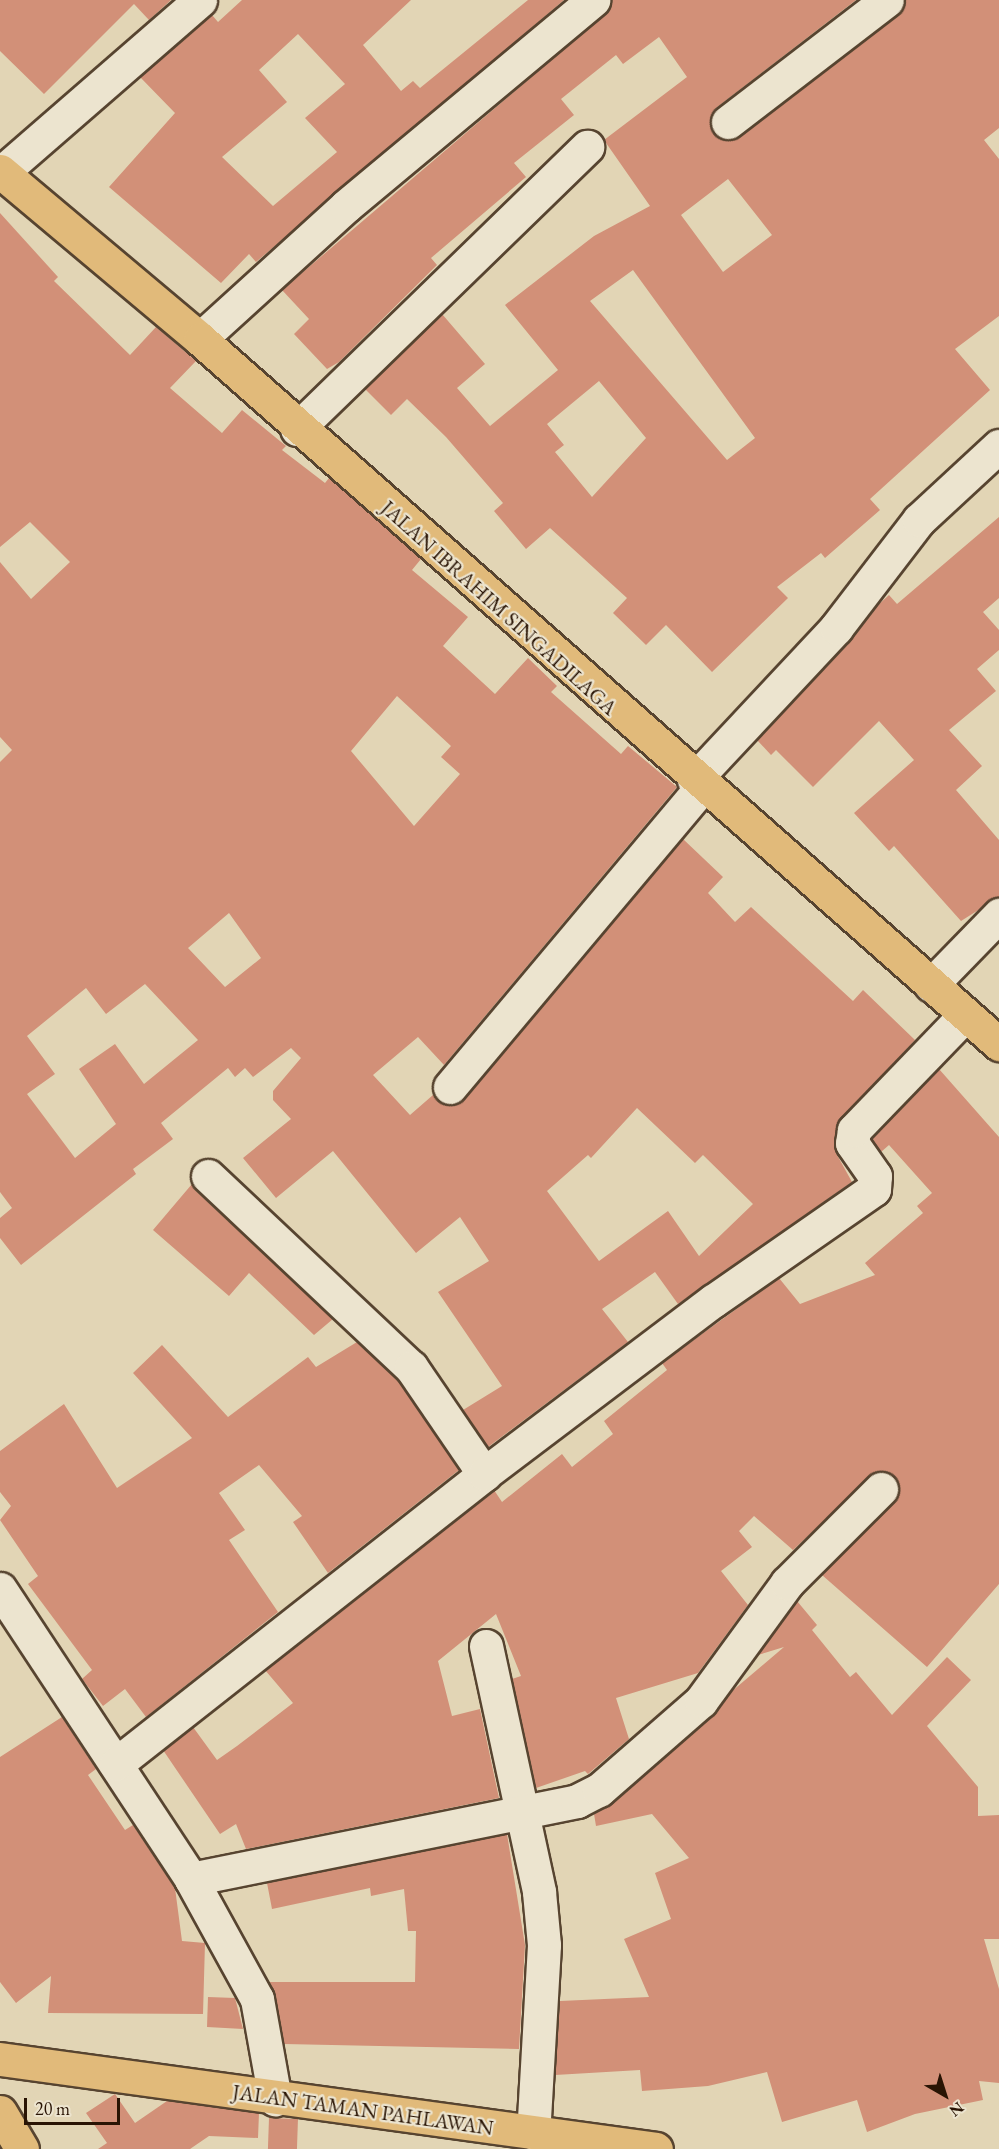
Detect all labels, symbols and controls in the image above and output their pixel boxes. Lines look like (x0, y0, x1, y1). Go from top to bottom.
street label: JALAN IBRAHIM SINGADILAGA (376, 495, 622, 721)
north arrow (915, 2065, 975, 2125)
street label: JALAN TAMAN PAHLAWAN (231, 2079, 495, 2141)
scale bar (27, 2086, 123, 2124)
text: 20 m (35, 2097, 70, 2120)
text: N (945, 2097, 968, 2122)

